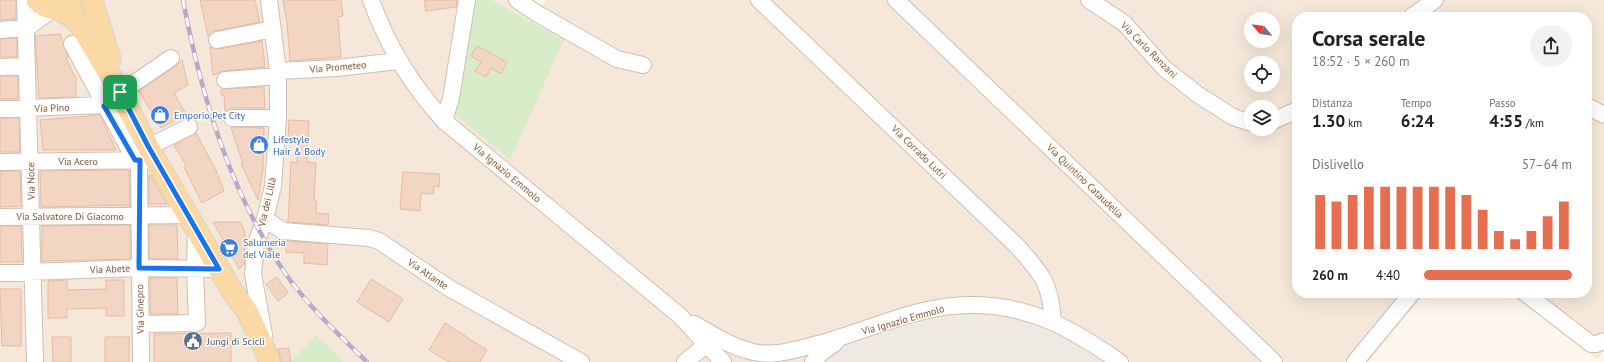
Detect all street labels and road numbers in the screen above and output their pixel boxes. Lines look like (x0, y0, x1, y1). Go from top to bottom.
street label: Via Carlo Ranzani (1117, 18, 1180, 81)
street label: Via Prometeo (308, 58, 367, 76)
street label: Via Pino (33, 101, 70, 115)
street label: Via Corrado Lutri (888, 122, 949, 182)
street label: Via Ignazio Emmolo (469, 140, 544, 205)
street label: Via Quintino Cataudella (1043, 140, 1126, 221)
street label: Via Acero (57, 155, 98, 168)
street label: Via Noce (24, 162, 38, 201)
street label: Via dei Lillà (255, 176, 279, 229)
street label: Via Salvatore Di Giacomo (15, 210, 124, 223)
street label: Via Atlante (404, 255, 451, 292)
street label: Via Abete (89, 261, 131, 277)
street label: Via Ginepro (133, 284, 147, 335)
street label: Via Ignazio Emmolo (859, 302, 946, 338)

